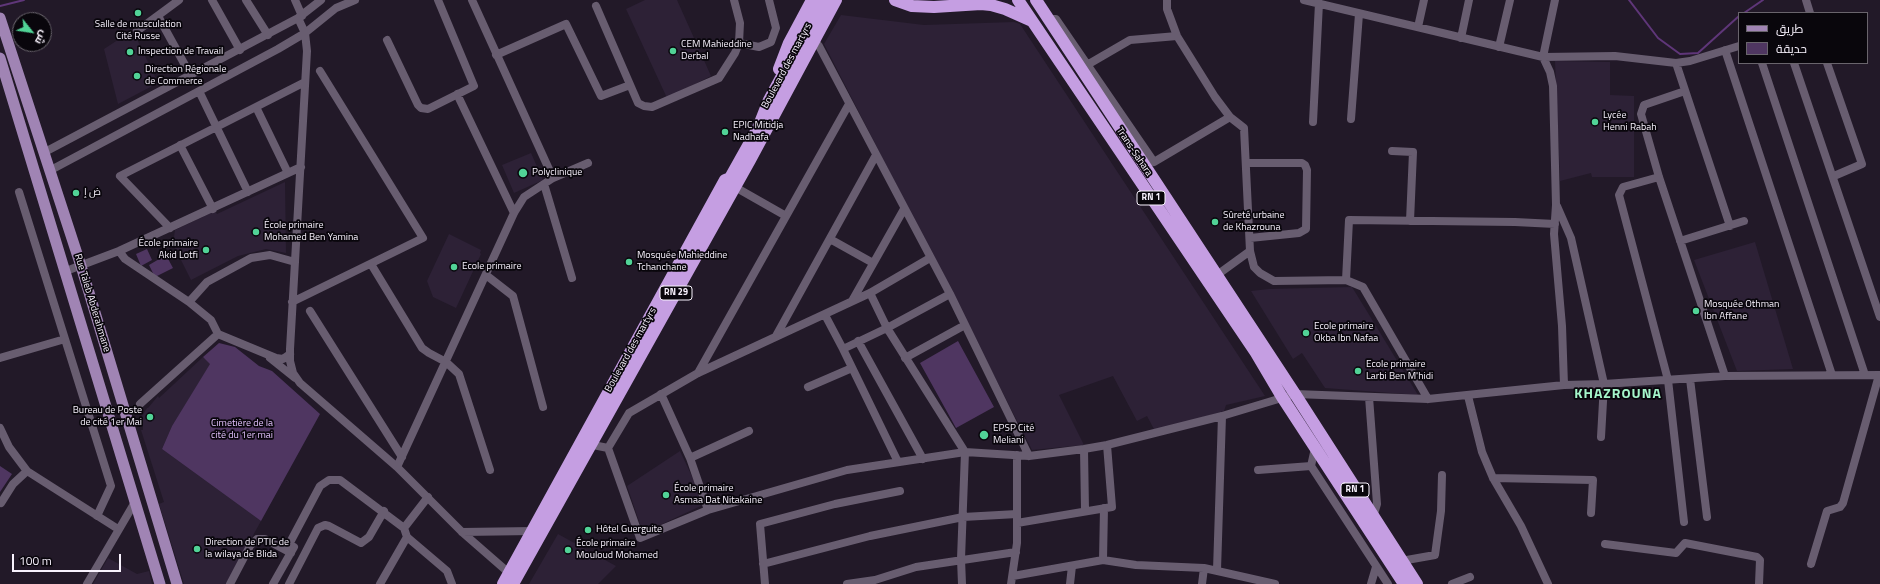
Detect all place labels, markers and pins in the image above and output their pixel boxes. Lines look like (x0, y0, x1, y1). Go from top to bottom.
marker: Salle de musculation Cité Russe (133, 8, 143, 18)
place label: Salle de musculation Cité Russe (95, 19, 181, 42)
place label: CEM Mahieddine Derbal (681, 39, 752, 62)
place label: Inspection de Travail (138, 46, 223, 58)
marker: CEM Mahieddine Derbal (668, 46, 678, 56)
marker: Inspection de Travail (125, 47, 135, 57)
place label: Direction Régionale de Commerce (145, 64, 226, 88)
marker: Direction Régionale de Commerce (132, 71, 142, 81)
place label: Lycée Henni Rabah (1603, 110, 1657, 134)
marker: Lycée Henni Rabah (1590, 117, 1600, 127)
place label: EPIC Mitidja Nadhafa (733, 120, 783, 144)
marker: EPIC Mitidja Nadhafa (720, 127, 730, 137)
marker: Polyclinique (517, 167, 529, 179)
place label: Polyclinique (532, 167, 582, 179)
place label: ض إ (84, 187, 101, 199)
marker: ض إ (71, 188, 81, 198)
place label: Sûreté urbaine de Khazrouna (1223, 210, 1285, 234)
marker: Sûreté urbaine de Khazrouna (1210, 217, 1220, 227)
place label: École primaire Mohamed Ben Yamina (264, 220, 358, 244)
marker: École primaire Mohamed Ben Yamina (251, 227, 261, 237)
place label: École primaire Akid Lotfi (139, 238, 198, 262)
marker: École primaire Akid Lotfi (201, 245, 211, 255)
place label: Mosquée Mahieddine Tchanchane (637, 250, 727, 274)
marker: Mosquée Mahieddine Tchanchane (624, 257, 634, 267)
place label: Ecole primaire (462, 261, 521, 273)
marker: Ecole primaire (449, 262, 459, 272)
place label: Mosquée Othman Ibn Affane (1704, 299, 1779, 322)
marker: Mosquée Othman Ibn Affane (1691, 306, 1701, 316)
place label: Ecole primaire Okba Ibn Nafaa (1314, 321, 1378, 344)
marker: Ecole primaire Okba Ibn Nafaa (1301, 328, 1311, 338)
place label: Ecole primaire Larbi Ben M'hidi (1366, 359, 1433, 382)
marker: Ecole primaire Larbi Ben M'hidi (1353, 366, 1363, 376)
place label: Bureau de Poste de cité 1er Mai (73, 405, 142, 428)
marker: Bureau de Poste de cité 1er Mai (145, 412, 155, 422)
place label: EPSP Cité Meliani (993, 423, 1034, 446)
marker: EPSP Cité Meliani (978, 429, 990, 441)
place label: École primaire Asmaa Dat Nitakaine (674, 483, 762, 506)
marker: École primaire Asmaa Dat Nitakaine (661, 490, 671, 500)
place label: Hôtel Guerguite (596, 524, 662, 536)
marker: Hôtel Guerguite (583, 525, 593, 535)
place label: Direction de PTIC de la wilaya de Blida (205, 537, 289, 560)
place label: École primaire Mouloud Mohamed (576, 538, 658, 562)
marker: Direction de PTIC de la wilaya de Blida (192, 544, 202, 554)
marker: École primaire Mouloud Mohamed (563, 545, 573, 555)

